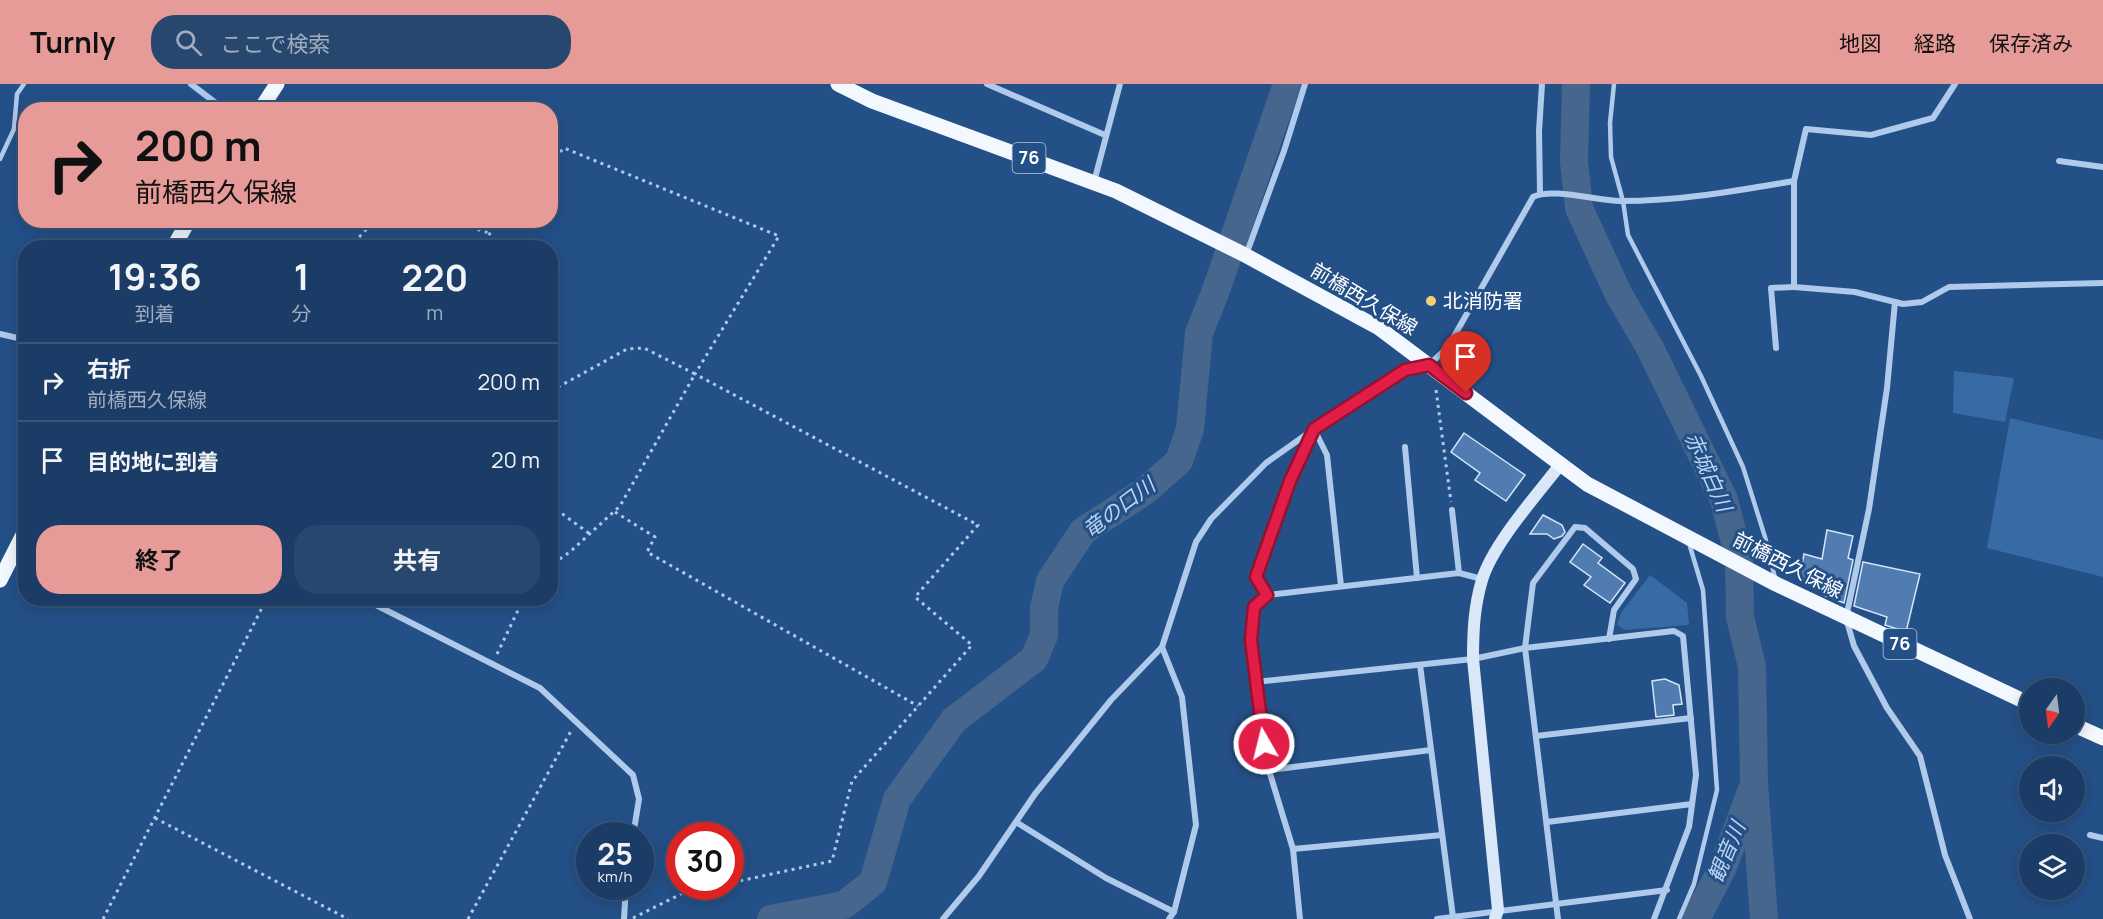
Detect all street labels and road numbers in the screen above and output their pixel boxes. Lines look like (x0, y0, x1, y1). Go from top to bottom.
road number: 76 (1012, 143, 1046, 173)
street label: 前橋西久保線 (1306, 256, 1423, 341)
street label: 前橋西久保線 (1729, 525, 1848, 604)
road number: 76 (1884, 629, 1916, 659)

